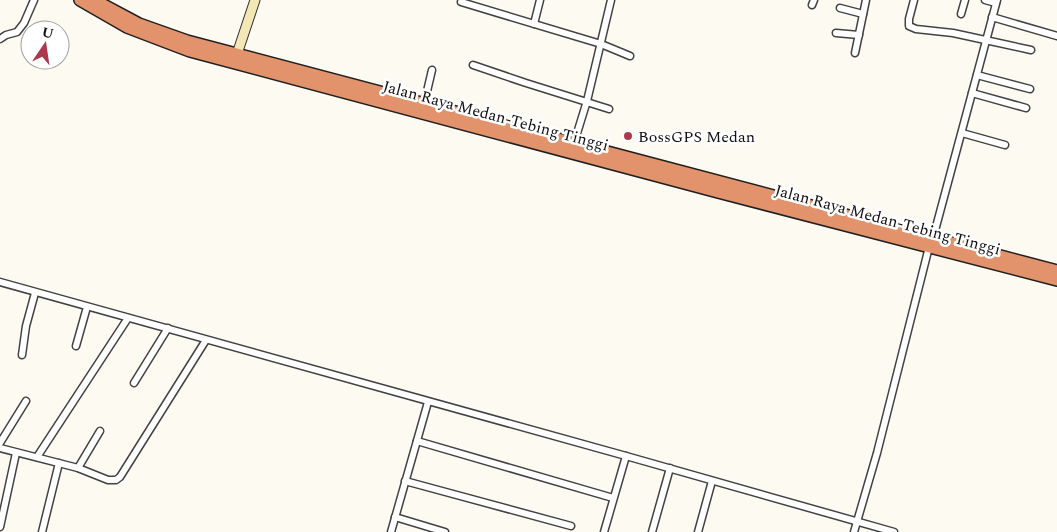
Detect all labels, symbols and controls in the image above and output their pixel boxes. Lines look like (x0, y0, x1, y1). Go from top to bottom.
north arrow (20, 20, 70, 70)
text: U (40, 21, 56, 44)
street label: Jalan Raya Medan-Tebing Tinggi (380, 74, 611, 158)
place label: BossGPS Medan (638, 125, 755, 149)
marker: BossGPS Medan (622, 130, 634, 142)
street label: Jalan Raya Medan-Tebing Tinggi (772, 178, 1003, 262)

